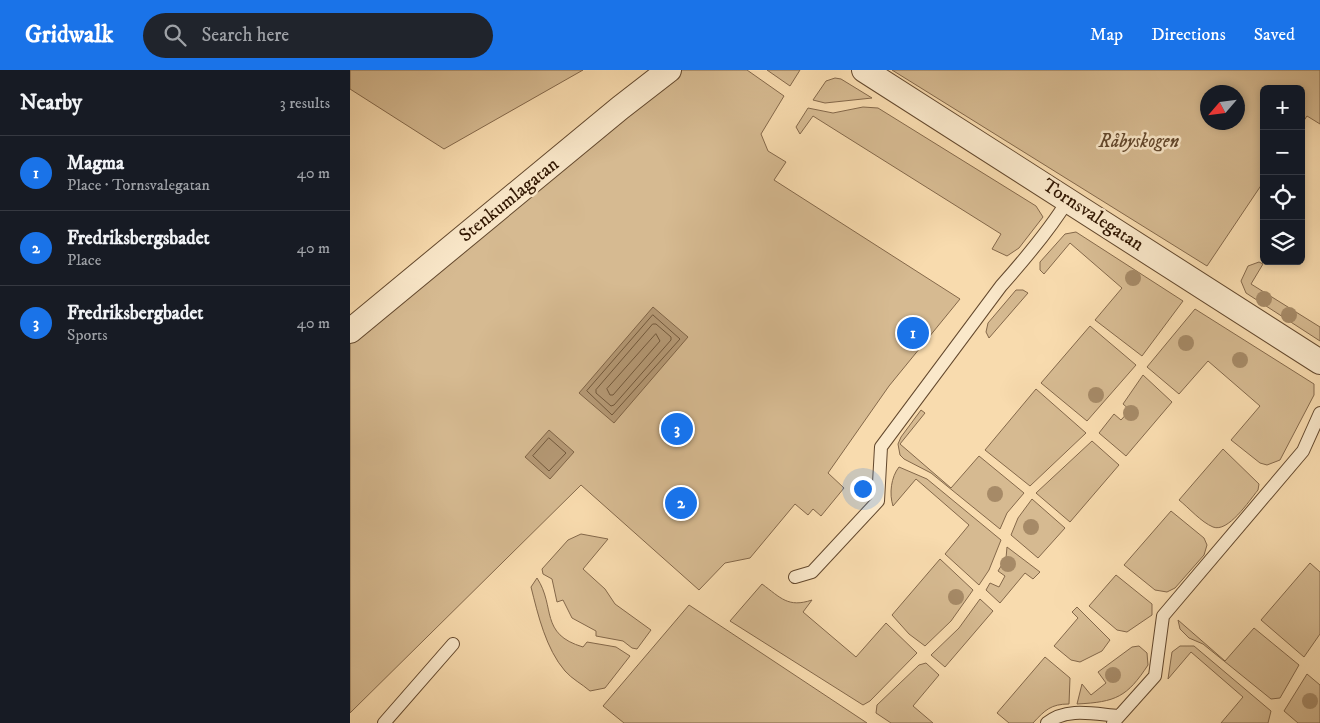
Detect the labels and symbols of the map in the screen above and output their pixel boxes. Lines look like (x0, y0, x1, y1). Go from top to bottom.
north arrow (1200, 85, 1245, 130)
park label: Råbyskogen (1098, 130, 1180, 153)
street label: Stenkumlagatan (454, 153, 564, 247)
street label: Tornsvalegatan (1038, 174, 1148, 256)
pin: 1 (897, 314, 929, 352)
pin: 3 (661, 410, 693, 448)
your location (850, 476, 876, 502)
pin: 2 (665, 484, 697, 522)

